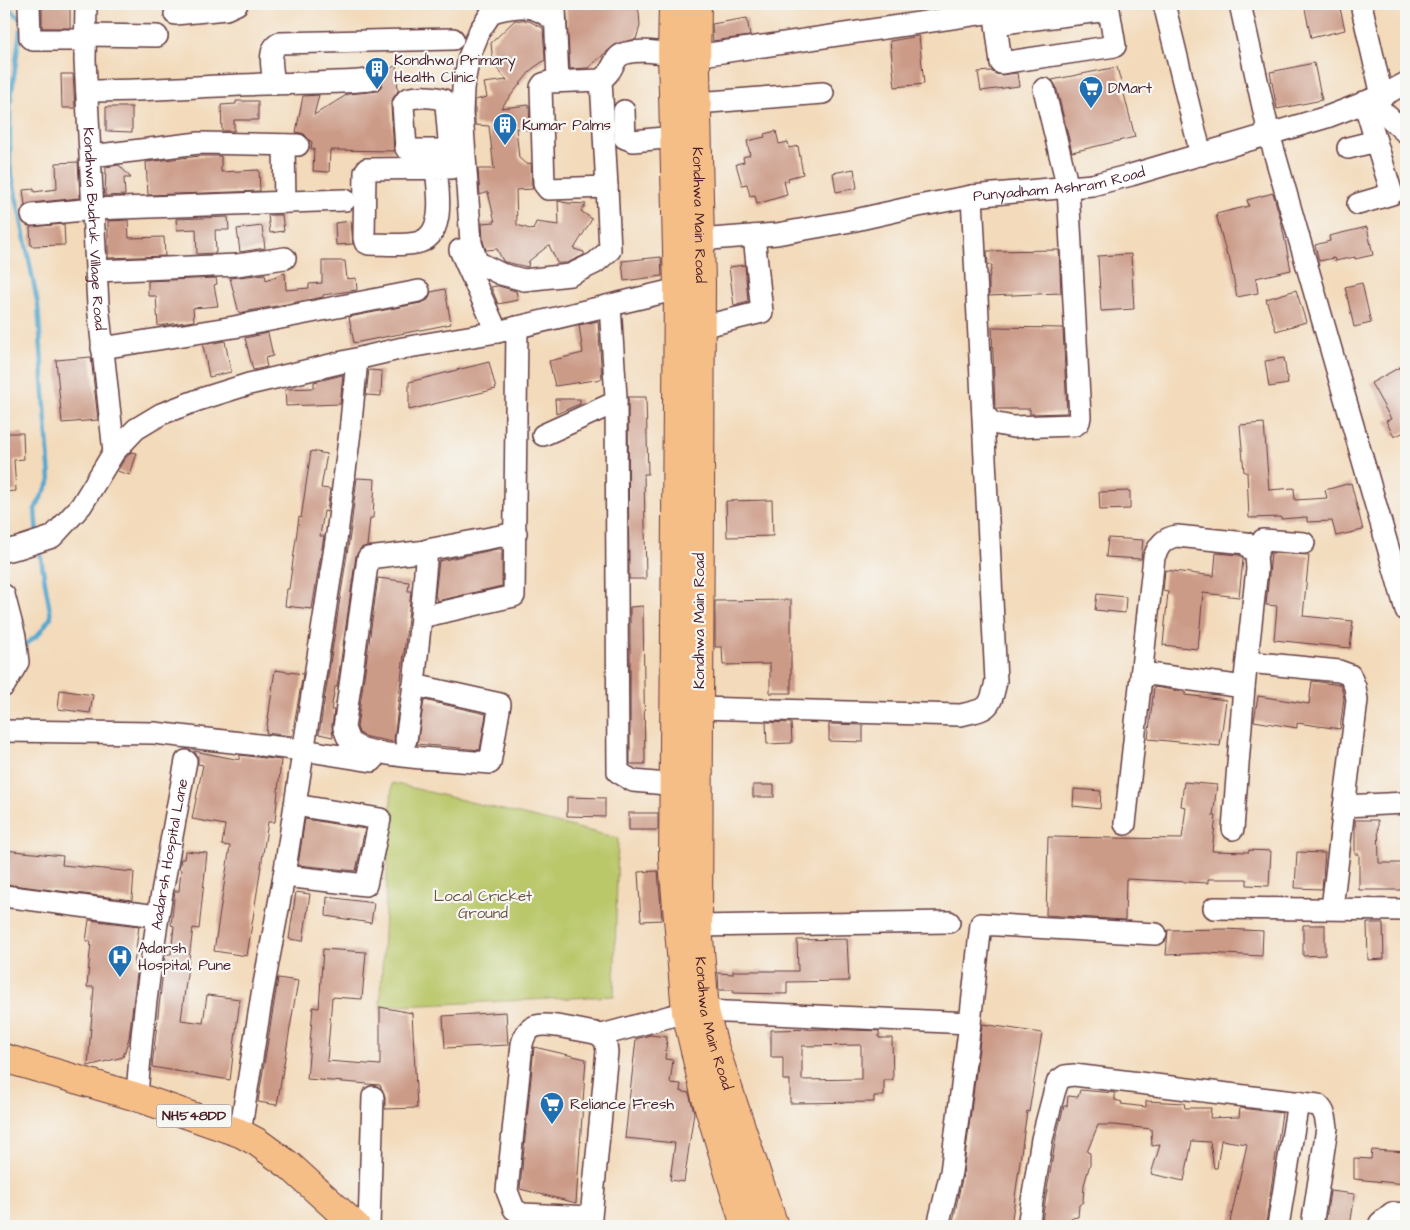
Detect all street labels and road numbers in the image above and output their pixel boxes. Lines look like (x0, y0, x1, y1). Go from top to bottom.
street label: Kondhwa Budruk Village Road (78, 127, 111, 332)
street label: Kondhwa Main Road (687, 147, 711, 284)
street label: Punyadham Ashram Road (972, 161, 1148, 206)
street label: Kondhwa Main Road (689, 553, 710, 689)
street label: Aadarsh Hospital Lane (146, 777, 193, 931)
street label: Kondhwa Main Road (690, 956, 738, 1093)
road number: NH548DD (156, 1104, 232, 1128)

